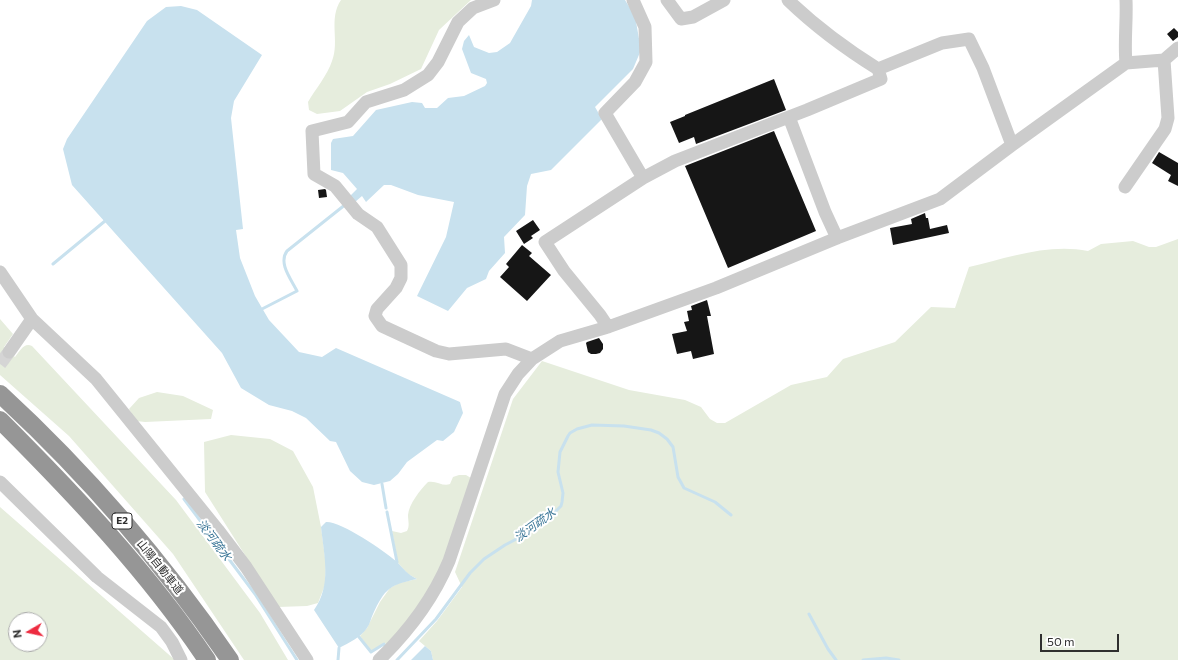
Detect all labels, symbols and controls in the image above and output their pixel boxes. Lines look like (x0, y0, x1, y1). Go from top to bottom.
water label: 淡河疏水 (511, 505, 559, 545)
road number: E2 (112, 513, 132, 529)
water label: 淡河疏水 (194, 516, 234, 564)
street label: 山陽自動車道 (134, 537, 186, 597)
north arrow (8, 612, 48, 652)
scale bar (1042, 626, 1121, 652)
text: N (10, 629, 24, 639)
text: 50 m (1047, 634, 1075, 648)

